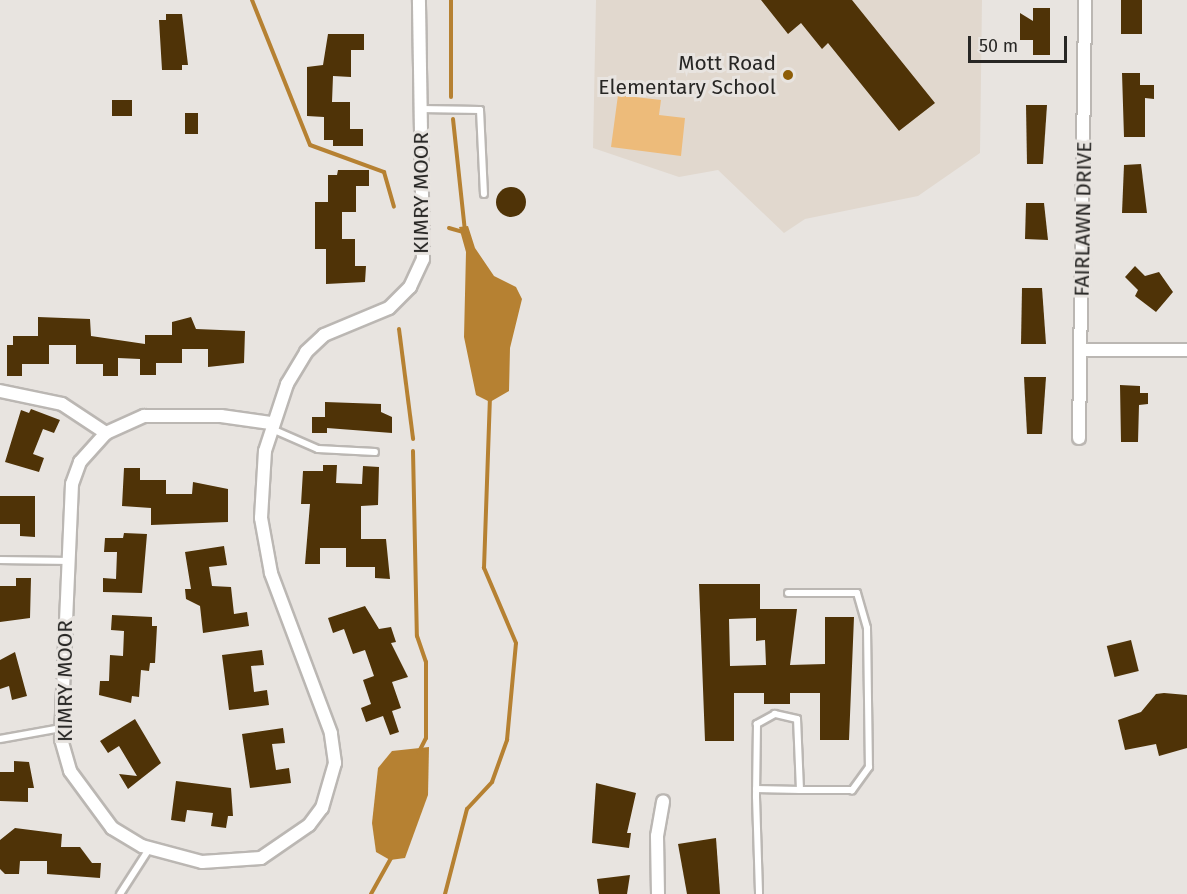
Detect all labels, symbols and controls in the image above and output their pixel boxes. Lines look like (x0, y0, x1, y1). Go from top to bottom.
scale bar (971, 24, 1070, 62)
text: 50 m (979, 35, 1018, 57)
place label: Mott Road Elementary School (598, 50, 776, 100)
marker: Mott Road Elementary School (781, 68, 795, 82)
street label: KIMRY MOOR (408, 132, 434, 254)
street label: FAIRLAWN DRIVE (1069, 141, 1097, 297)
street label: KIMRY MOOR (52, 620, 78, 742)

